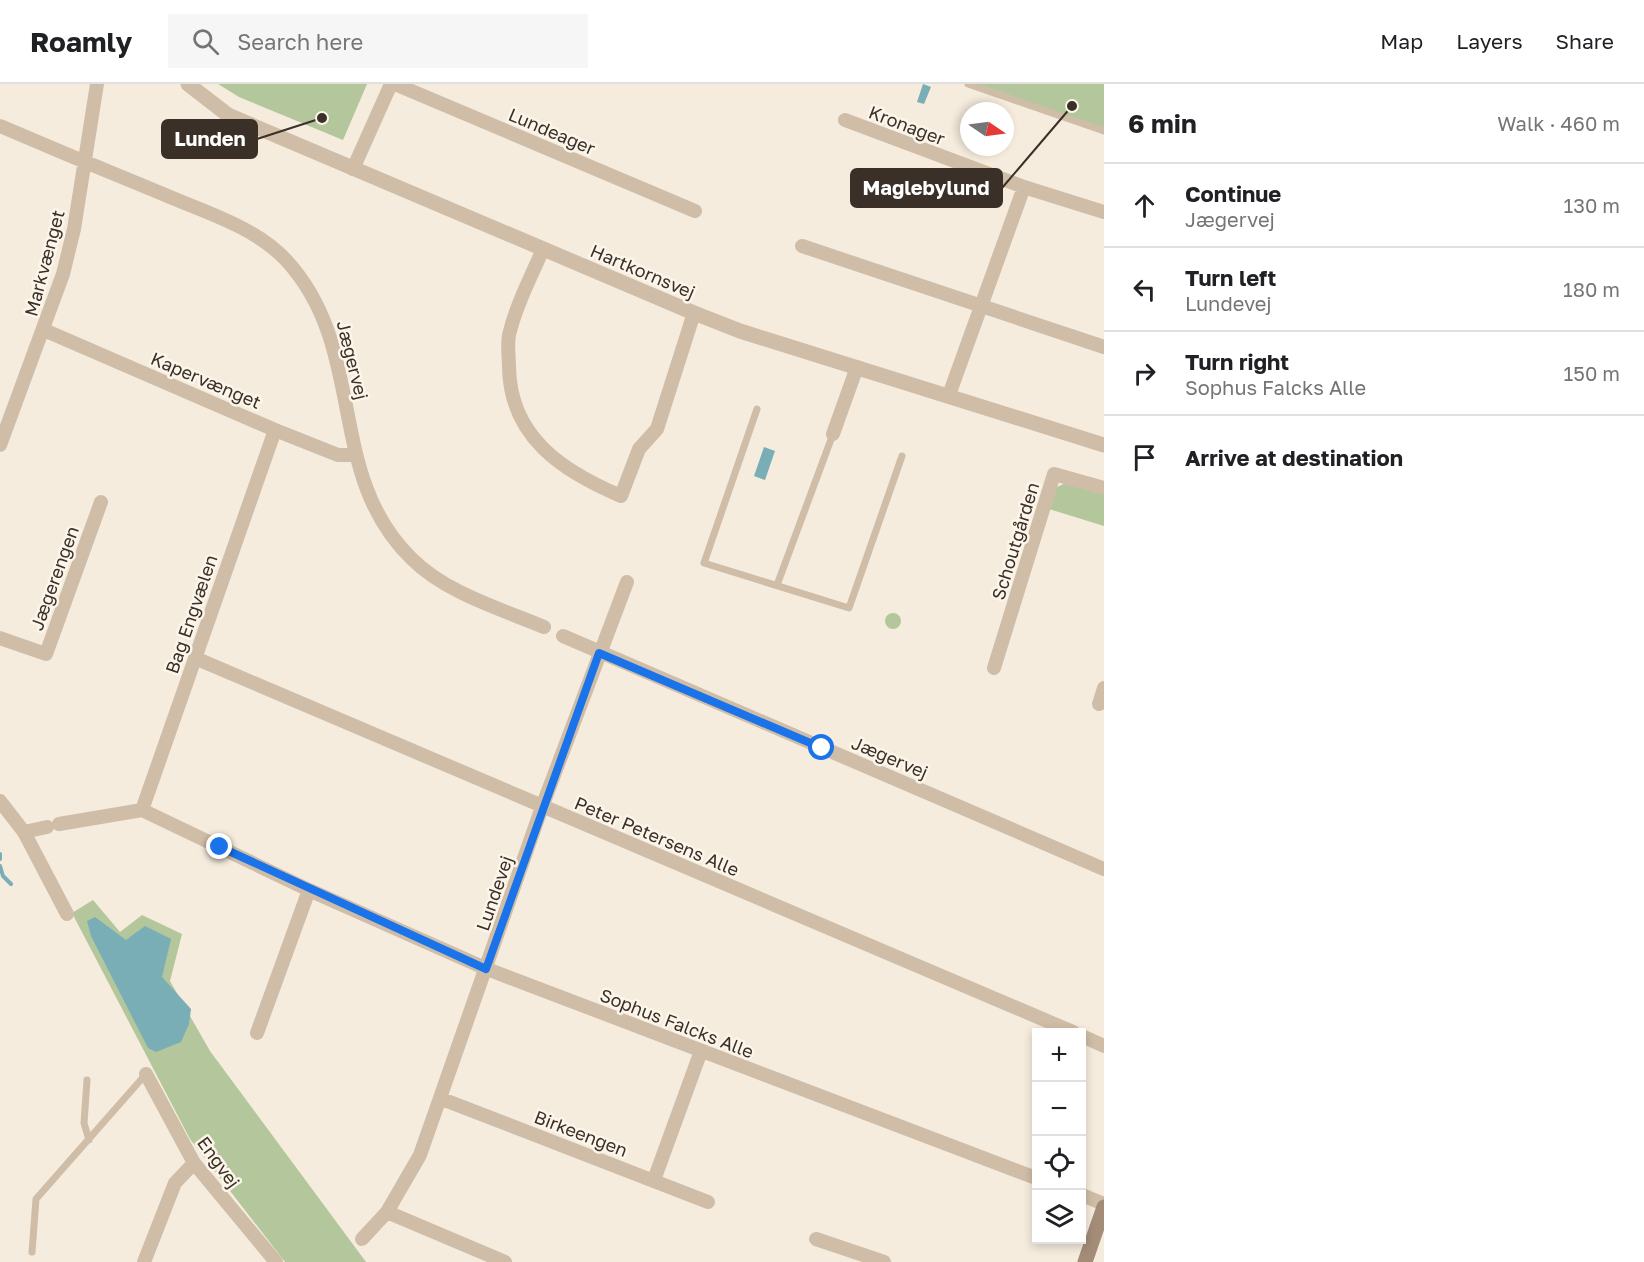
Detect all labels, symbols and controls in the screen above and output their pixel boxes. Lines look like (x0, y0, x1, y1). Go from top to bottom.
search box (168, 14, 588, 68)
text: Roamly (30, 25, 132, 58)
icon: search (189, 25, 222, 58)
text: Search here (237, 28, 363, 55)
text: Map (1380, 28, 1423, 54)
text: Layers (1456, 28, 1523, 54)
text: Share (1556, 28, 1614, 54)
street label: Kronager (866, 100, 948, 150)
north arrow (960, 102, 1014, 156)
street label: Lundeager (505, 103, 599, 159)
text: 6 min (1128, 108, 1197, 139)
text: Walk · 460 m (1497, 111, 1620, 135)
callout: Lunden (162, 120, 257, 158)
text: Lunden (174, 126, 246, 150)
callout: Maglebylund (851, 169, 1002, 207)
text: Maglebylund (863, 175, 990, 199)
text: Continue (1185, 180, 1281, 207)
icon: ahead (1128, 189, 1161, 222)
text: 130 m (1564, 193, 1620, 217)
street label: Markvænget (19, 207, 69, 319)
text: Jægervej (1185, 207, 1275, 231)
street label: Hartkornsvej (587, 239, 699, 303)
text: Turn left (1185, 264, 1276, 291)
icon: left (1128, 273, 1161, 306)
text: 180 m (1563, 277, 1620, 301)
text: Lundevej (1185, 291, 1272, 315)
street label: Jægervej (333, 318, 373, 402)
street label: Kapervænget (148, 347, 264, 413)
text: Turn right (1185, 348, 1289, 375)
icon: right (1128, 357, 1161, 390)
text: 150 m (1564, 361, 1620, 385)
text: Sophus Falcks Alle (1185, 375, 1366, 399)
icon: arrive (1128, 441, 1161, 474)
text: Arrive at destination (1185, 444, 1403, 471)
street label: Schoutgården (987, 479, 1043, 603)
street label: Jægerengen (25, 523, 83, 633)
street label: Bag Engvælen (160, 552, 222, 676)
street label: Jægervej (848, 731, 932, 783)
route start (808, 734, 834, 760)
street label: Peter Petersens Alle (571, 791, 743, 881)
route end (206, 833, 232, 859)
street label: Lundevej (471, 853, 517, 933)
street label: Sophus Falcks Alle (597, 984, 757, 1062)
map controls (1032, 1028, 1086, 1244)
button: + (1032, 1028, 1086, 1082)
button: − (1032, 1082, 1086, 1136)
street label: Birkeengen (531, 1105, 631, 1161)
street label: Engvej (193, 1132, 245, 1192)
button: locate (1032, 1136, 1086, 1190)
button: layers (1032, 1190, 1086, 1244)

